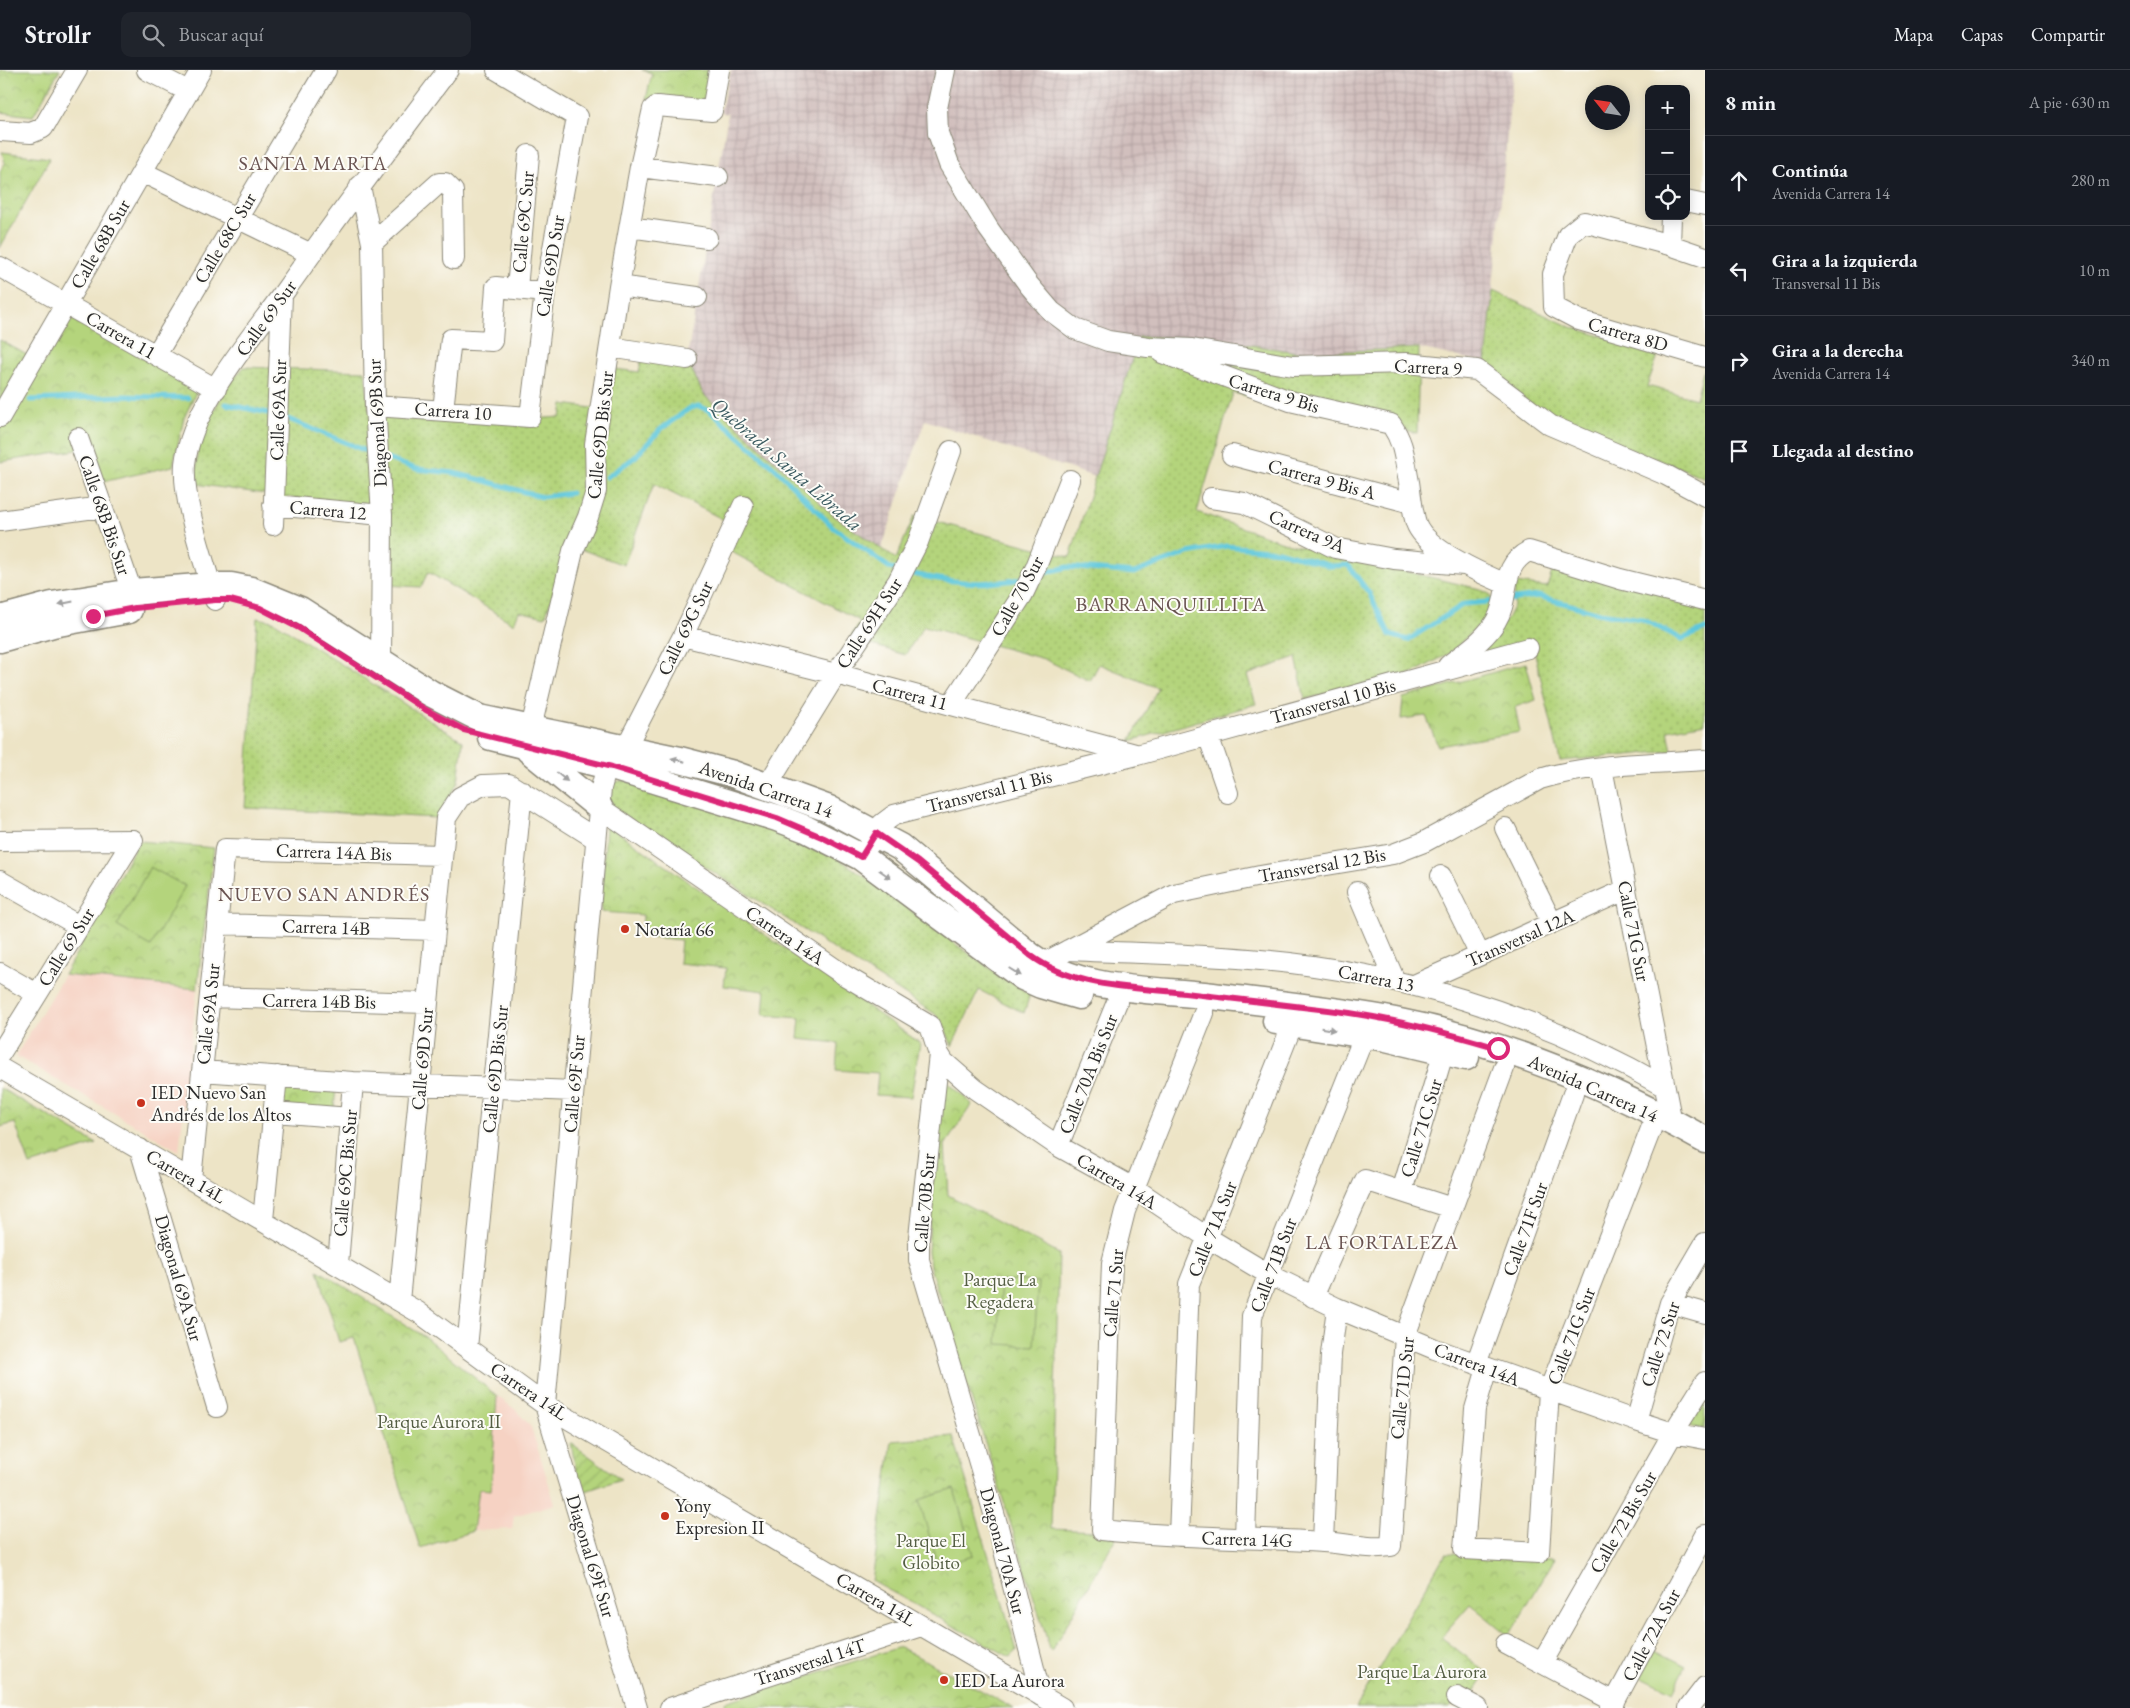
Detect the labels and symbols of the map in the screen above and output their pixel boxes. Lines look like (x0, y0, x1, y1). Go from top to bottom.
north arrow (1585, 85, 1630, 130)
district label: SANTA MARTA (238, 150, 388, 176)
street label: Calle 69C Sur (506, 169, 540, 274)
street label: Calle 68C Sur (188, 187, 262, 288)
street label: Calle 68B Sur (64, 194, 136, 293)
street label: Calle 69D Sur (530, 213, 571, 319)
street label: Calle 69 Sur (230, 274, 303, 361)
street label: Carrera 11 (81, 305, 161, 365)
street label: Carrera 8D (1585, 311, 1671, 357)
street label: Carrera 9 (1393, 353, 1463, 381)
street label: Diagonal 69B Sur (361, 357, 393, 488)
street label: Calle 69A Sur (264, 358, 292, 461)
street label: Carrera 9 Bis (1226, 367, 1322, 419)
street label: Calle 69D Bis Sur (581, 369, 619, 500)
water label: Quebrada Santa Librada (706, 391, 868, 537)
street label: Carrera 10 (414, 396, 492, 426)
street label: Calle 68B Bis Sur (73, 452, 137, 579)
street label: Carrera 9 Bis A (1265, 453, 1380, 506)
street label: Carrera 12 (288, 494, 368, 526)
street label: Carrera 9A (1265, 503, 1350, 559)
street label: Calle 70 Sur (985, 551, 1050, 641)
street label: Calle 69H Sur (830, 572, 908, 673)
street label: Calle 69G Sur (651, 576, 719, 680)
district label: BARRANQUILLITA (1075, 591, 1267, 617)
one-way arrow (58, 599, 74, 607)
route end (82, 605, 105, 628)
street label: Carrera 11 (870, 672, 950, 716)
street label: Transversal 10 Bis (1268, 672, 1398, 730)
street label: Avenida Carrera 14 (695, 754, 837, 824)
one-way arrow (671, 755, 686, 763)
street label: Transversal 11 Bis (924, 763, 1054, 819)
one-way arrow (555, 771, 568, 782)
street label: Carrera 14A Bis (276, 837, 392, 867)
street label: Transversal 12 Bis (1257, 842, 1387, 888)
one-way arrow (878, 869, 892, 879)
street label: Calle 71G Sur (1612, 878, 1656, 984)
district label: NUEVO SAN ANDRÉS (218, 881, 430, 907)
street label: Carrera 14A (741, 899, 830, 971)
street label: Calle 69 Sur (32, 902, 100, 991)
street label: Transversal 12A (1462, 903, 1579, 973)
street label: Carrera 14B (281, 913, 371, 941)
place label: Notaría 66 (635, 917, 714, 942)
marker: Notaría 66 (619, 923, 631, 935)
street label: Carrera 13 (1336, 958, 1416, 998)
street label: Calle 69A Sur (190, 961, 226, 1066)
one-way arrow (1008, 967, 1021, 976)
street label: Carrera 14B Bis (262, 988, 376, 1014)
street label: Calle 69D Bis Sur (476, 1003, 514, 1134)
street label: Calle 69D Sur (405, 1006, 439, 1111)
street label: Calle 70A Bis Sur (1053, 1010, 1124, 1138)
one-way arrow (1320, 1025, 1336, 1033)
street label: Calle 69F Sur (557, 1033, 591, 1134)
route start (1487, 1037, 1510, 1060)
street label: Avenida Carrera 14 (1523, 1048, 1663, 1128)
street label: Calle 71C Sur (1394, 1075, 1448, 1180)
place label: IED Nuevo San Andrés de los Altos (150, 1080, 291, 1127)
marker: IED Nuevo San Andrés de los Altos (135, 1097, 147, 1109)
street label: Calle 69C Bis Sur (327, 1108, 363, 1238)
street label: Carrera 14L (142, 1143, 230, 1209)
street label: Carrera 14A (1072, 1147, 1163, 1215)
street label: Calle 70B Sur (907, 1152, 941, 1254)
street label: Calle 71A Sur (1181, 1177, 1243, 1281)
street label: Calle 71F Sur (1496, 1178, 1554, 1279)
street label: Diagonal 69A Sur (149, 1212, 209, 1345)
street label: Calle 71B Sur (1243, 1213, 1303, 1316)
district label: LA FORTALEZA (1305, 1229, 1459, 1255)
street label: Calle 71 Sur (1097, 1247, 1129, 1338)
park label: Parque La Regadera (963, 1267, 1037, 1314)
street label: Calle 71G Sur (1541, 1283, 1601, 1388)
street label: Calle 72 Sur (1634, 1297, 1686, 1390)
street label: Calle 71D Sur (1384, 1335, 1420, 1441)
street label: Carrera 14A (1430, 1336, 1524, 1392)
street label: Carrera 14L (485, 1356, 573, 1426)
park label: Parque Aurora II (377, 1409, 502, 1434)
street label: Calle 72 Bis Sur (1584, 1466, 1663, 1578)
street label: Diagonal 70A Sur (974, 1485, 1032, 1618)
street label: Diagonal 69F Sur (560, 1492, 622, 1621)
place label: Yony Expresion II (675, 1493, 765, 1540)
marker: Yony Expresion II (659, 1510, 671, 1522)
street label: Carrera 14G (1201, 1525, 1293, 1553)
park label: Parque El Globito (896, 1528, 966, 1575)
street label: Carrera 14L (832, 1566, 920, 1632)
street label: Calle 72A Sur (1616, 1584, 1686, 1686)
street label: Transversal 14T (751, 1632, 869, 1692)
park label: Parque La Aurora (1357, 1659, 1487, 1684)
place label: IED La Aurora (954, 1668, 1065, 1693)
marker: IED La Aurora (938, 1674, 950, 1686)

